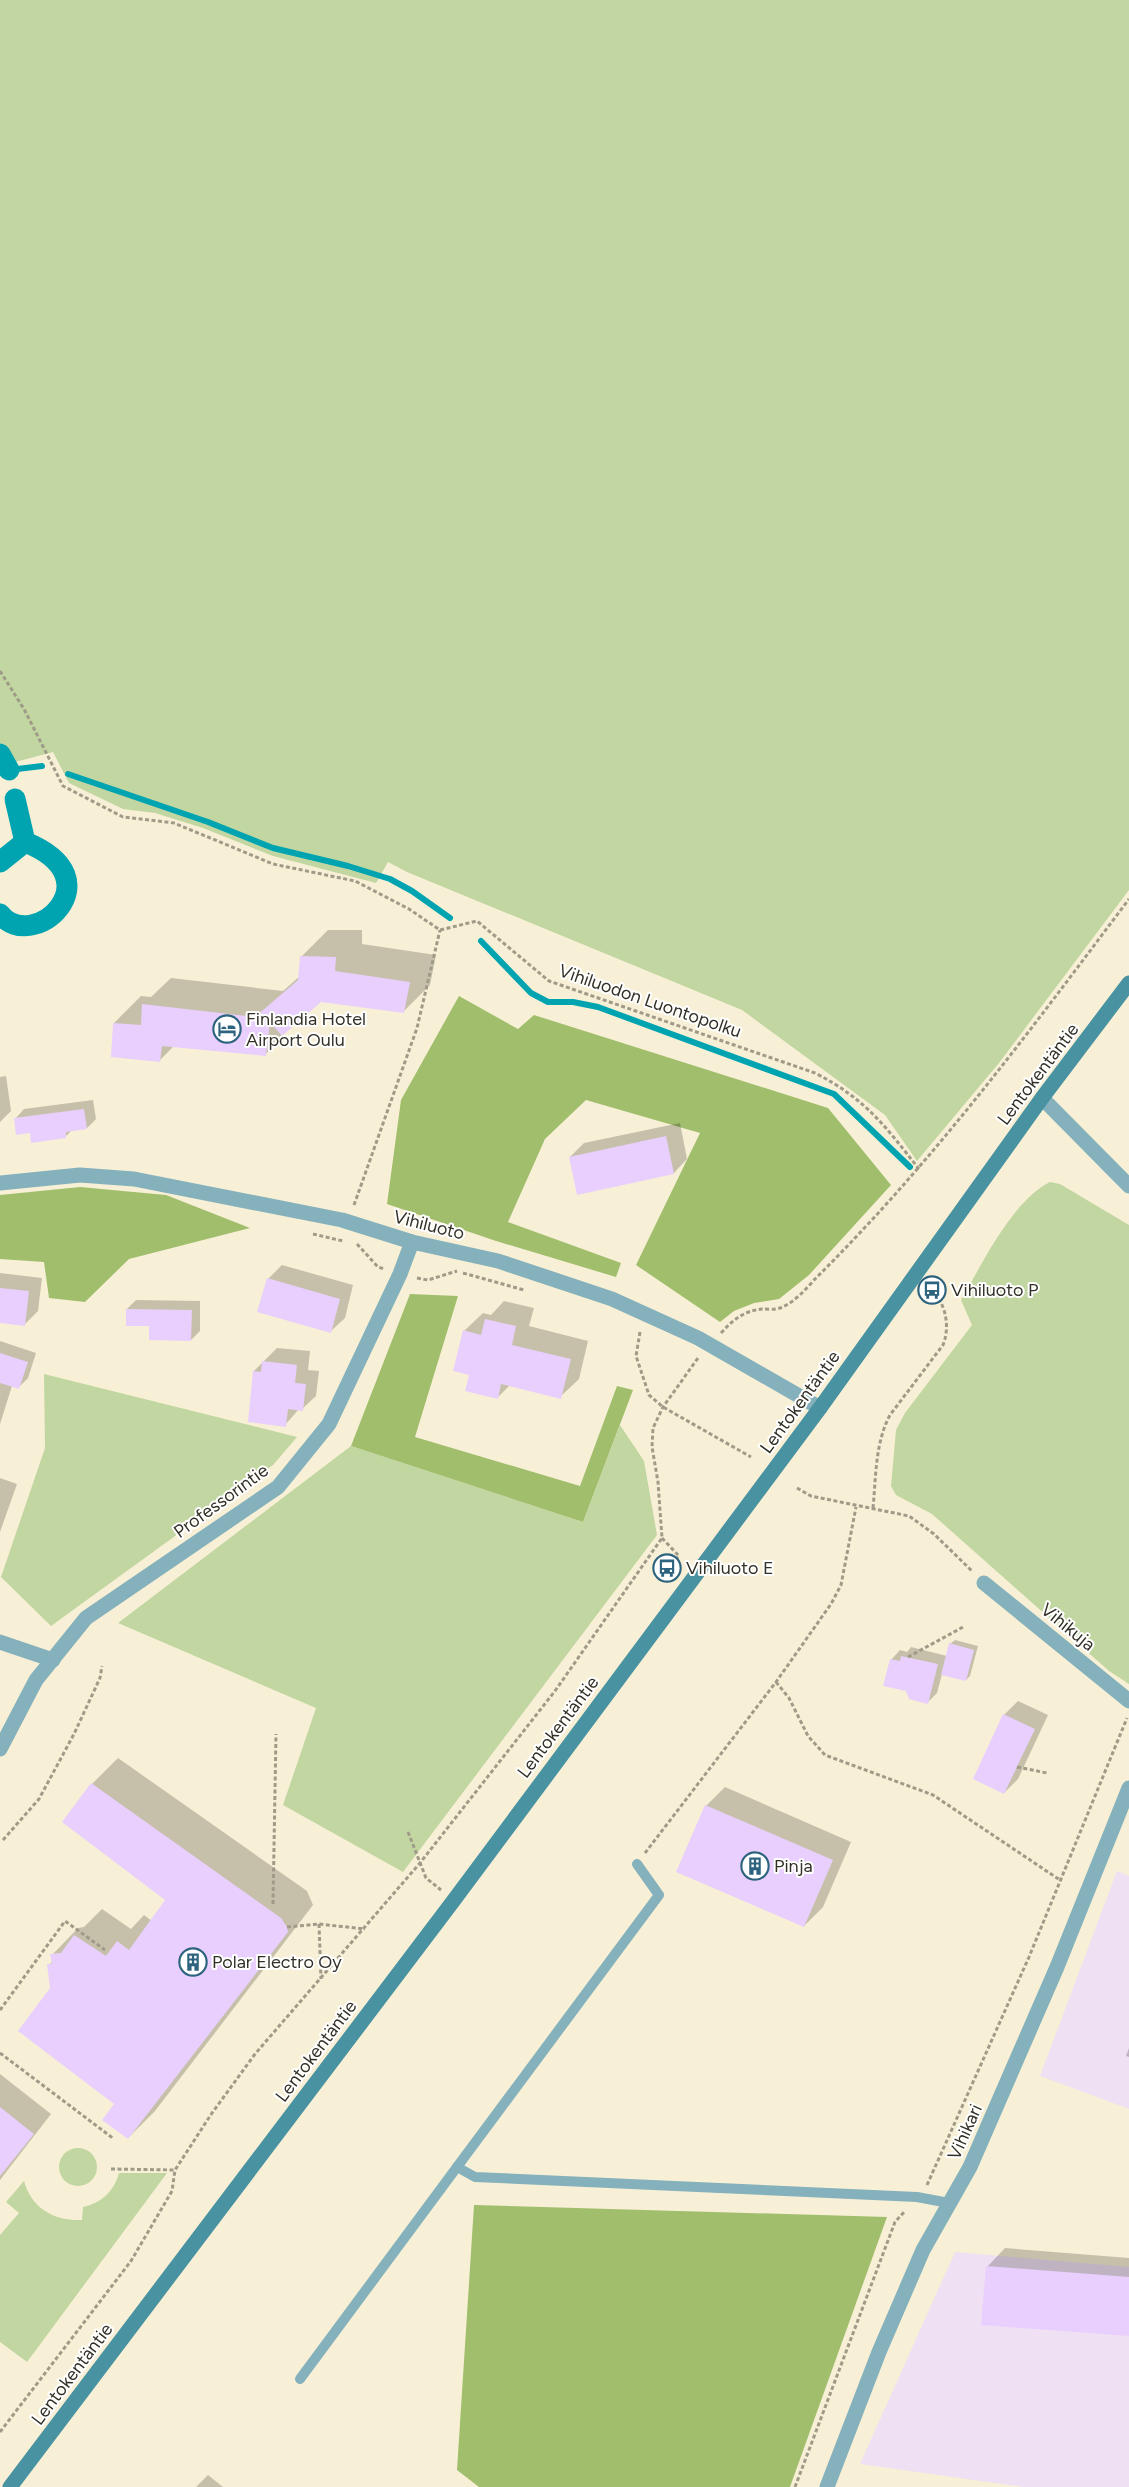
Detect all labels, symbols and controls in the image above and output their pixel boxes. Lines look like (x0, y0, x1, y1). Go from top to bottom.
street label: Vihiluodon Luontopolku (556, 959, 744, 1043)
place label: Finlandia Hotel Airport Oulu (246, 1008, 366, 1051)
hotel icon: Finlandia Hotel Airport Oulu (212, 1014, 242, 1044)
street label: Lentokentäntie (993, 1019, 1083, 1129)
street label: Vihiluoto (391, 1206, 467, 1244)
bus stop icon: Vihiluoto P (917, 1275, 947, 1305)
place label: Vihiluoto P (951, 1279, 1038, 1301)
street label: Lentokentäntie (755, 1346, 845, 1458)
street label: Professorintie (169, 1459, 273, 1543)
bus stop icon: Vihiluoto E (652, 1553, 682, 1583)
place label: Vihiluoto E (686, 1557, 774, 1579)
street label: Vihikuja (1036, 1598, 1100, 1656)
street label: Lentokentäntie (513, 1672, 603, 1782)
building icon: Pinja (740, 1851, 770, 1881)
place label: Pinja (774, 1855, 813, 1877)
building icon: Polar Electro Oy (178, 1947, 208, 1977)
place label: Polar Electro Oy (212, 1951, 342, 1973)
street label: Lentokentäntie (271, 1996, 361, 2106)
street label: Vihikari (943, 2101, 987, 2163)
street label: Lentokentäntie (27, 2319, 117, 2429)

